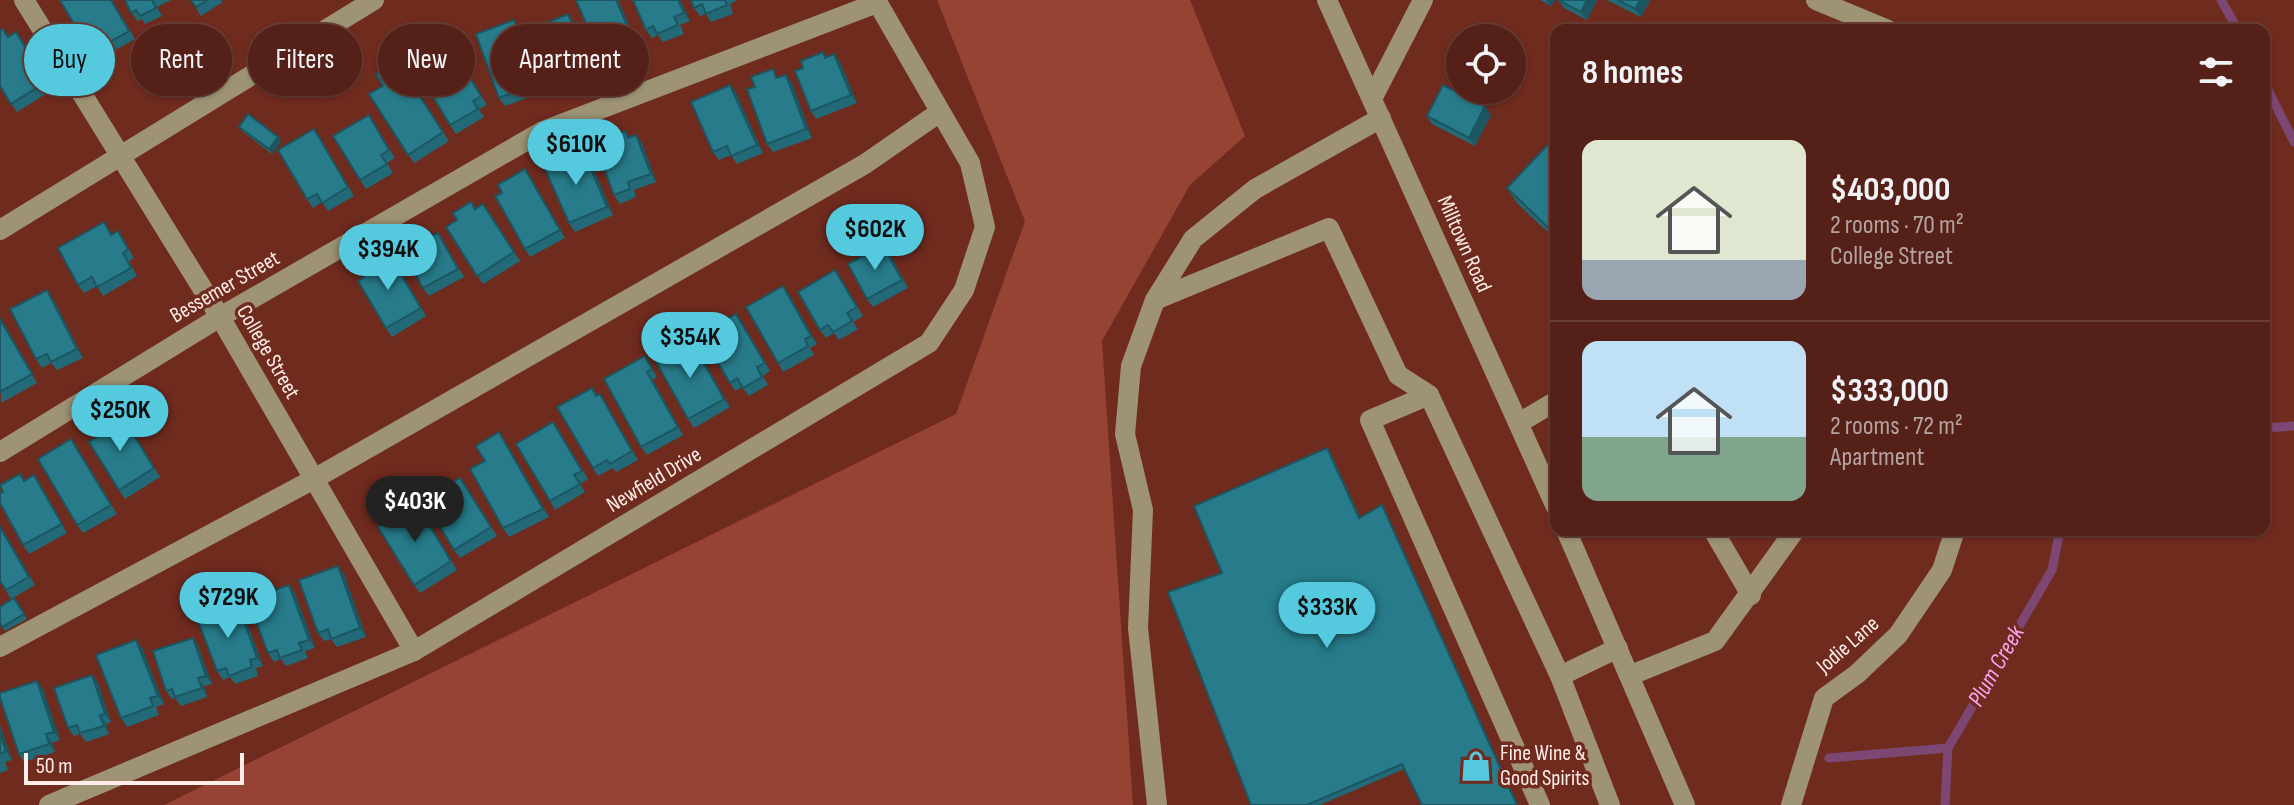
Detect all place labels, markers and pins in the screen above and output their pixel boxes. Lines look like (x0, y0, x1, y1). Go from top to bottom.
pin: $610K (520, 119, 632, 187)
pin: $602K (819, 204, 931, 272)
pin: $394K (332, 224, 444, 292)
pin: $354K (634, 312, 746, 380)
pin: $250K (64, 385, 176, 453)
pin: $403K (359, 476, 471, 544)
pin: $729K (172, 572, 284, 640)
pin: $333K (1271, 582, 1383, 650)
place label: Fine Wine & Good Spirits (1500, 740, 1590, 792)
shop icon: Fine Wine & Good Spirits (1459, 749, 1493, 783)

